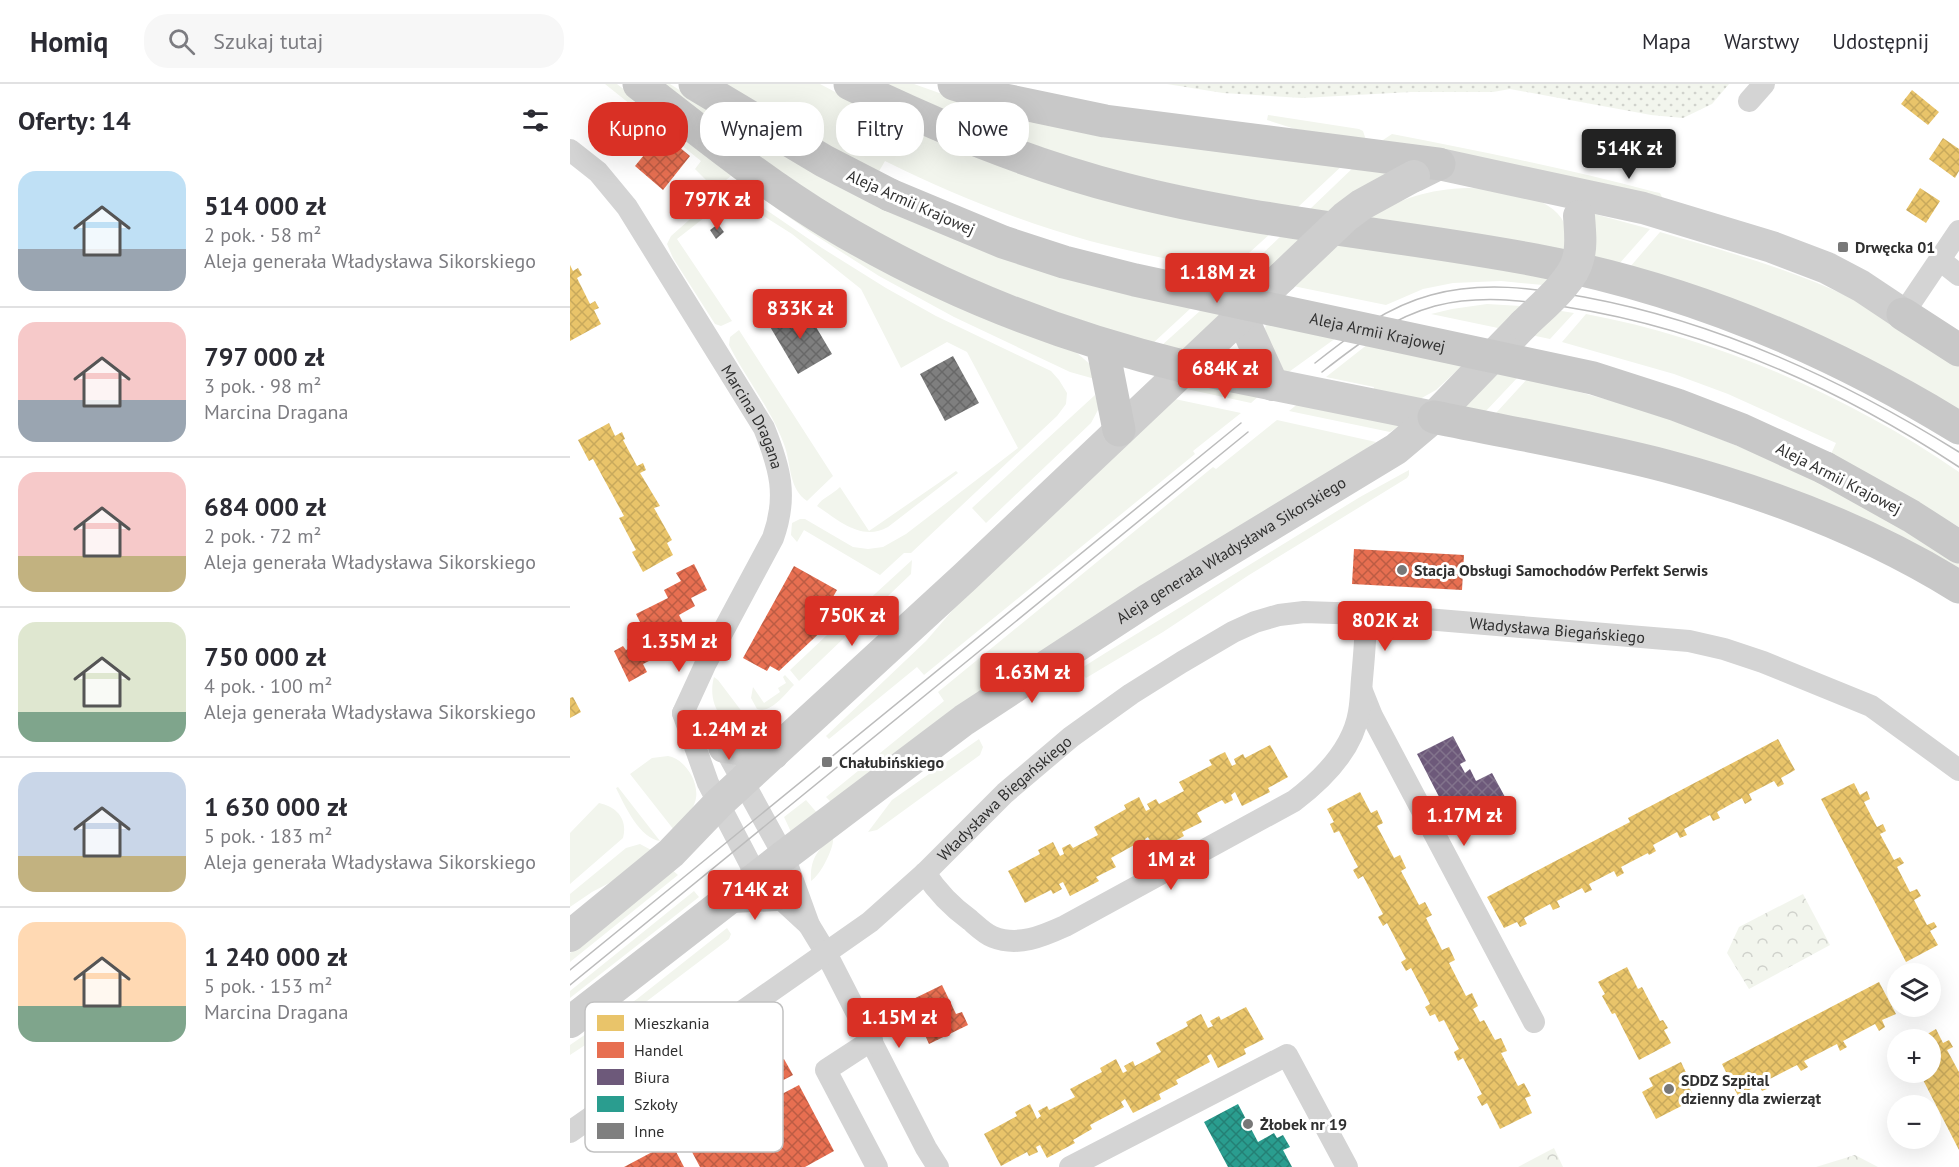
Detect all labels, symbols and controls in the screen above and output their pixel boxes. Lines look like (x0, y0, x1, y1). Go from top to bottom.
search box (144, 14, 564, 68)
text: Homiq (30, 23, 108, 60)
icon: search (165, 25, 198, 58)
text: Szukaj tutaj (213, 27, 324, 55)
text: Mapa (1642, 28, 1691, 55)
text: Warstwy (1724, 28, 1799, 55)
text: Udostępnij (1832, 28, 1929, 55)
chip: Kupno (588, 102, 688, 156)
chip: Wynajem (700, 102, 824, 156)
chip: Filtry (836, 102, 924, 156)
chip: Nowe (936, 102, 1029, 156)
text: Oferty: 14 (18, 104, 131, 137)
icon: filters (519, 104, 552, 137)
pin: 514K zł (1574, 129, 1684, 180)
text: 514K zł (1596, 135, 1662, 161)
street label: Aleja Armii Krajowej (844, 165, 978, 239)
pin: 797K zł (662, 180, 772, 231)
text: 797K zł (684, 186, 750, 212)
text: 514 000 zł (204, 189, 326, 222)
icon: home (66, 195, 138, 267)
text: 2 pok. · 58 m² (204, 222, 321, 248)
place label: Drwęcka 01 (1855, 237, 1935, 257)
marker: Drwęcka 01 (1836, 240, 1850, 254)
text: Aleja generała Władysława Sikorskiego (204, 248, 536, 274)
pin: 1.18M zł (1155, 253, 1279, 304)
text: 1.18M zł (1179, 259, 1255, 285)
pin: 833K zł (745, 289, 855, 340)
text: 833K zł (767, 295, 833, 321)
street label: Aleja Armii Krajowej (1308, 308, 1447, 356)
text: 797 000 zł (204, 340, 324, 373)
icon: home (66, 346, 138, 418)
pin: 684K zł (1170, 349, 1280, 400)
text: 684K zł (1192, 355, 1258, 381)
street label: Marcina Dragana (717, 361, 787, 471)
text: 3 pok. · 98 m² (204, 373, 321, 399)
text: Marcina Dragana (204, 399, 348, 425)
street label: Aleja Armii Krajowej (1773, 438, 1905, 518)
street label: Aleja generała Władysława Sikorskiego (1112, 472, 1349, 628)
text: 684 000 zł (204, 490, 326, 523)
icon: home (66, 496, 138, 568)
text: 2 pok. · 72 m² (204, 523, 321, 549)
text: Aleja generała Władysława Sikorskiego (204, 549, 536, 575)
place label: Stacja Obsługi Samochodów Perfekt Serwis (1414, 560, 1708, 580)
marker: Stacja Obsługi Samochodów Perfekt Serwis (1395, 563, 1409, 577)
pin: 750K zł (797, 596, 907, 647)
pin: 802K zł (1330, 601, 1440, 652)
text: 750K zł (819, 602, 885, 628)
text: 802K zł (1352, 607, 1418, 633)
street label: Władysława Biegańskiego (1469, 613, 1646, 647)
pin: 1.35M zł (617, 622, 741, 673)
text: 1.35M zł (641, 628, 717, 654)
text: 750 000 zł (204, 640, 326, 673)
icon: home (66, 646, 138, 718)
pin: 1.63M zł (970, 653, 1094, 704)
text: 1.63M zł (994, 659, 1070, 685)
text: 4 pok. · 100 m² (204, 673, 332, 699)
text: Aleja generała Władysława Sikorskiego (204, 699, 536, 725)
pin: 1.24M zł (667, 710, 791, 761)
text: 1.24M zł (691, 716, 767, 742)
street label: Władysława Biegańskiego (933, 731, 1076, 865)
place label: Chałubińskiego (839, 752, 944, 772)
marker: Chałubińskiego (820, 755, 834, 769)
text: 1 630 000 zł (204, 790, 347, 823)
icon: home (66, 796, 138, 868)
pin: 1.17M zł (1402, 796, 1526, 847)
text: 1.17M zł (1426, 802, 1502, 828)
text: 5 pok. · 183 m² (204, 823, 332, 849)
pin: 1M zł (1129, 840, 1213, 891)
text: 1M zł (1147, 846, 1195, 872)
text: Aleja generała Władysława Sikorskiego (204, 849, 536, 875)
pin: 714K zł (700, 870, 810, 921)
text: 714K zł (722, 876, 788, 902)
text: 1 240 000 zł (204, 940, 347, 973)
icon: home (66, 946, 138, 1018)
map controls (1887, 963, 1941, 1149)
button: layers (1887, 963, 1941, 1017)
text: 5 pok. · 153 m² (204, 973, 332, 999)
pin: 1.15M zł (837, 998, 961, 1049)
text: Marcina Dragana (204, 999, 348, 1025)
legend (585, 1002, 783, 1152)
text: 1.15M zł (861, 1004, 937, 1030)
text: Mieszkania (634, 1013, 710, 1033)
button: + (1887, 1029, 1941, 1083)
text: Handel (634, 1040, 683, 1060)
text: Biura (634, 1067, 670, 1087)
place label: SDDZ Szpital dzienny dla zwierząt (1681, 1070, 1821, 1108)
marker: SDDZ Szpital dzienny dla zwierząt (1662, 1082, 1676, 1096)
text: Szkoły (634, 1094, 678, 1114)
button: − (1887, 1095, 1941, 1149)
place label: Żłobek nr 19 (1260, 1114, 1347, 1134)
marker: Żłobek nr 19 (1241, 1117, 1255, 1131)
text: Inne (634, 1121, 664, 1141)

